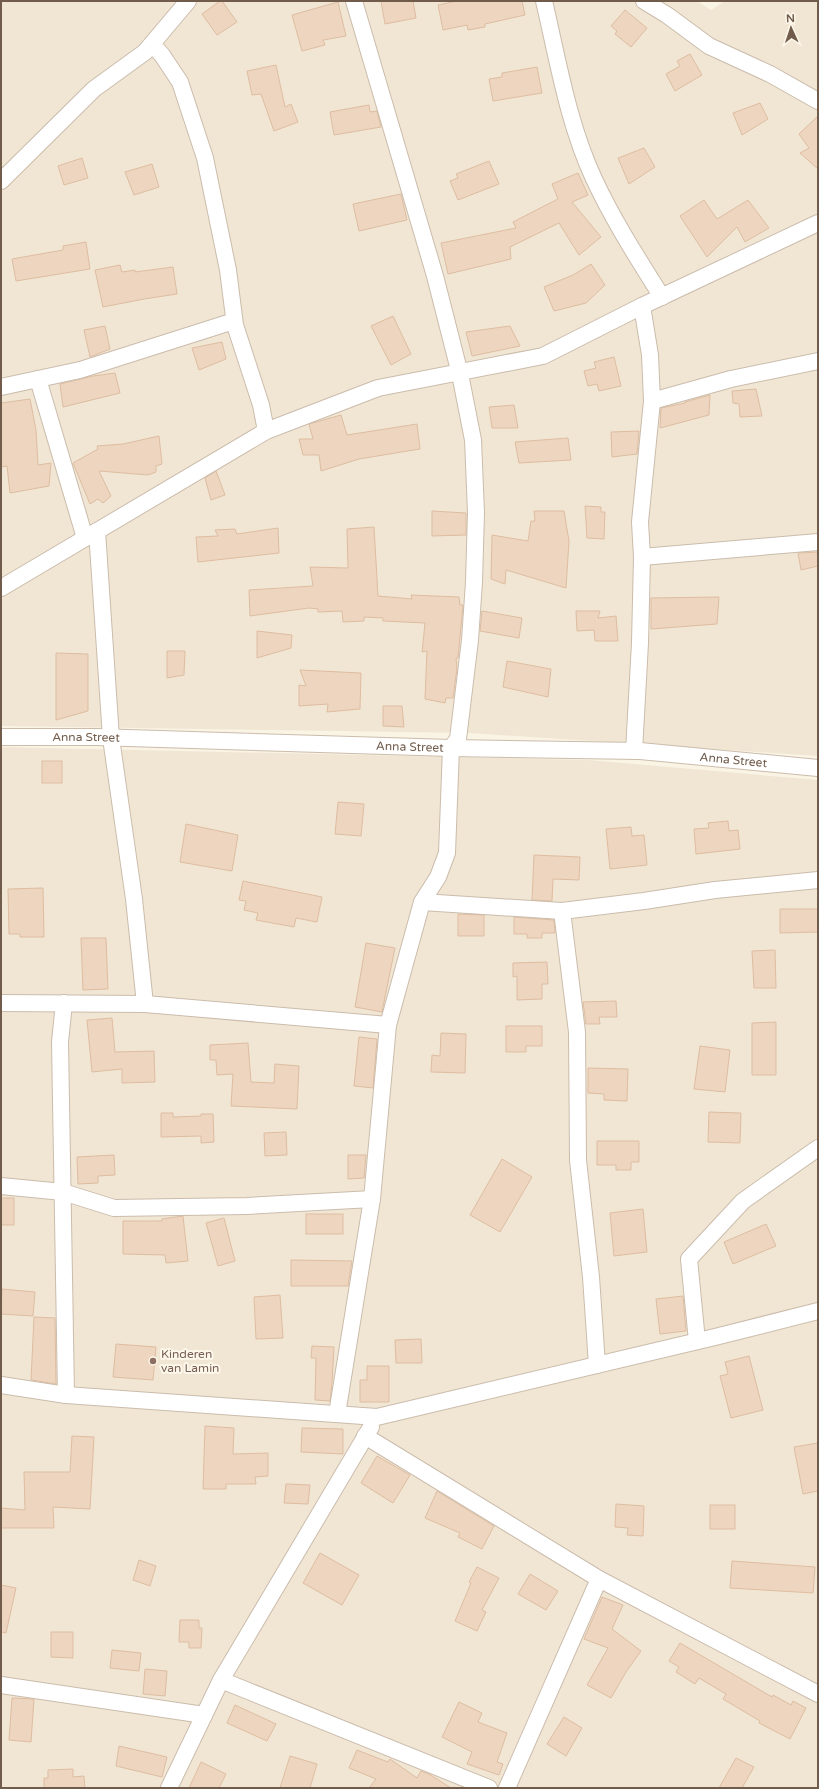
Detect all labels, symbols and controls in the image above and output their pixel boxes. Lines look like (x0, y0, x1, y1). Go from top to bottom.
north arrow (771, 8, 811, 48)
text: N (786, 12, 795, 25)
street label: Anna Street (52, 730, 120, 745)
street label: Anna Street (376, 739, 444, 755)
street label: Anna Street (699, 750, 768, 770)
place label: Kinderen van Lamin (161, 1347, 219, 1375)
marker: Kinderen van Lamin (148, 1356, 158, 1366)

